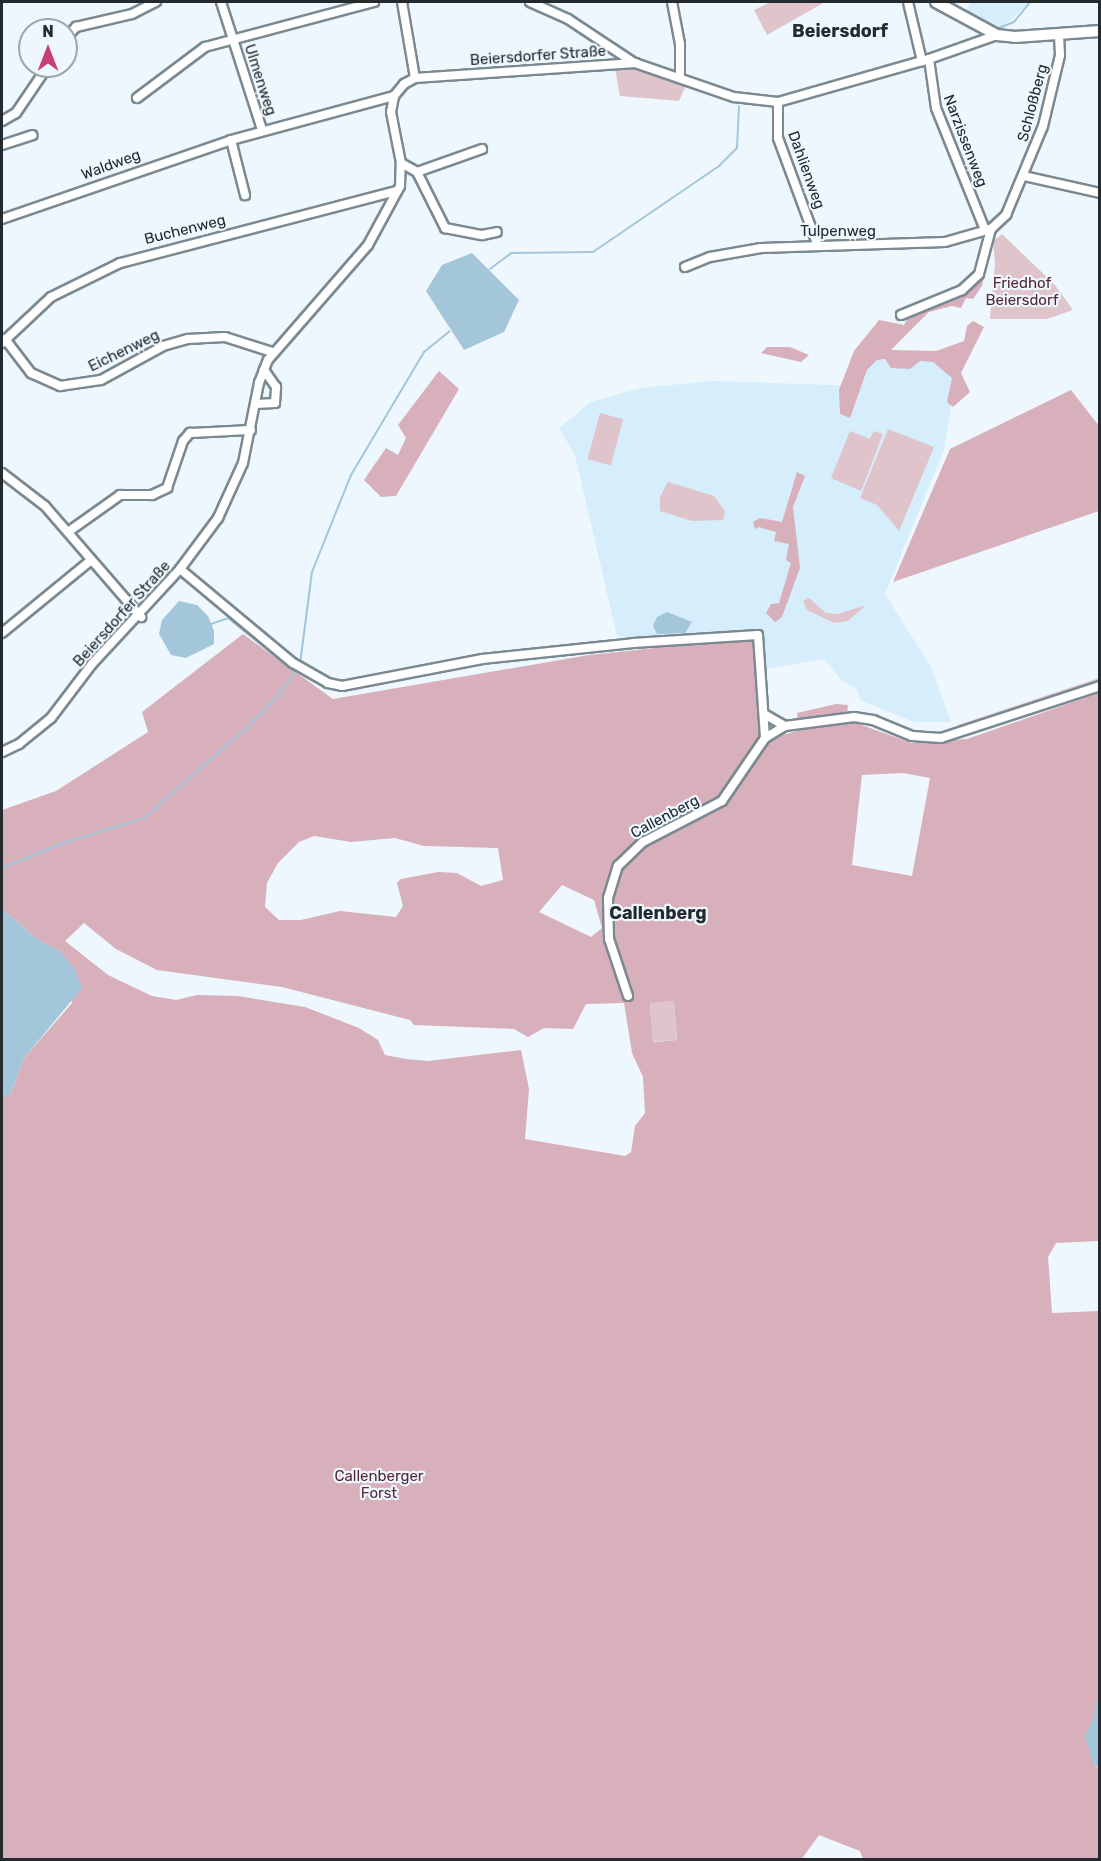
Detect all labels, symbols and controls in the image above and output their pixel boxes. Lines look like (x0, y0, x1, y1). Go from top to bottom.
north arrow (18, 18, 78, 78)
district label: Beiersdorf (792, 20, 888, 42)
text: N (42, 22, 54, 41)
street label: Ulmenweg (240, 42, 280, 118)
street label: Beiersdorfer Straße (469, 42, 607, 70)
street label: Schloßberg (1014, 62, 1052, 144)
street label: Narzissenweg (939, 92, 991, 190)
street label: Dahlienweg (784, 129, 828, 211)
street label: Waldweg (79, 146, 143, 184)
street label: Buchenweg (143, 211, 227, 249)
street label: Tulpenweg (800, 223, 876, 241)
park label: Friedhof Beiersdorf (986, 274, 1058, 309)
street label: Eichenweg (86, 326, 162, 376)
street label: Beiersdorfer Straße (70, 557, 174, 671)
street label: Callenberg (628, 791, 702, 843)
district label: Callenberg (609, 902, 707, 924)
park label: Callenberger Forst (335, 1467, 423, 1502)

